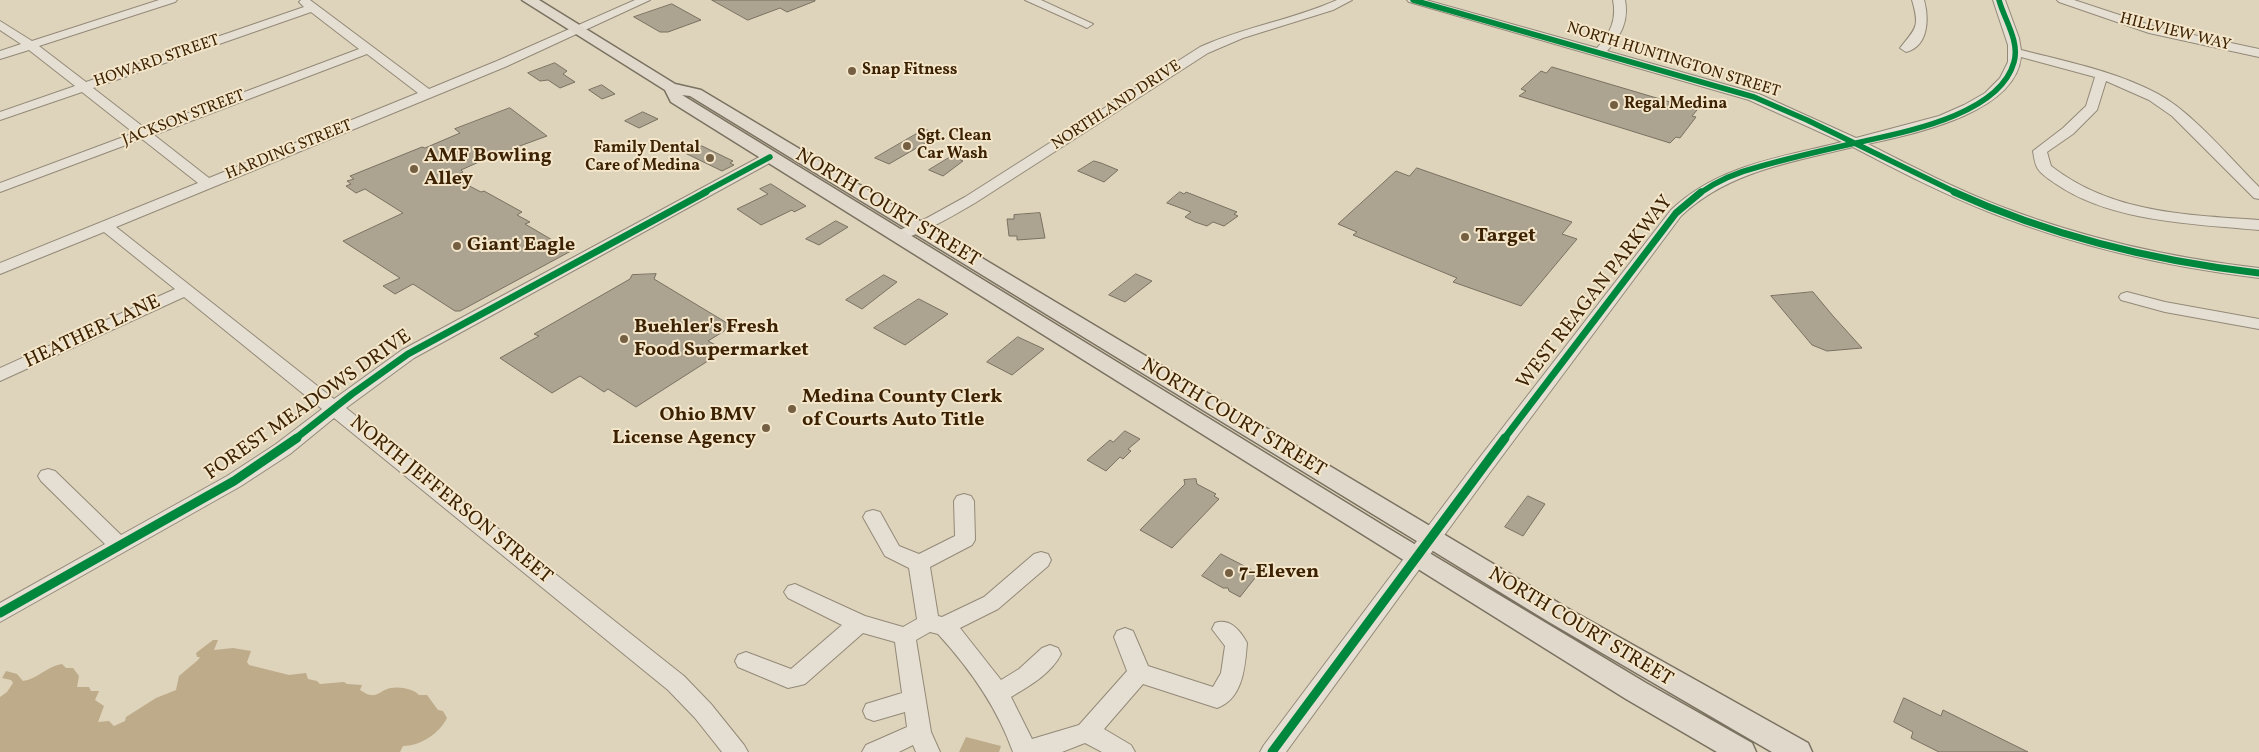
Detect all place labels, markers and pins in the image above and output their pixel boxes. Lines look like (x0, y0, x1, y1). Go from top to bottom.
place label: Snap Fitness (862, 61, 957, 81)
marker: Snap Fitness (846, 65, 858, 77)
place label: Regal Medina (1624, 95, 1727, 115)
marker: Regal Medina (1608, 99, 1620, 111)
place label: Sgt. Clean Car Wash (917, 127, 992, 165)
place label: Family Dental Care of Medina (585, 139, 700, 177)
marker: Sgt. Clean Car Wash (901, 140, 913, 152)
place label: AMF Bowling Alley (424, 145, 552, 192)
marker: Family Dental Care of Medina (704, 152, 716, 164)
marker: AMF Bowling Alley (408, 163, 420, 175)
place label: Target (1475, 225, 1536, 249)
marker: Target (1459, 231, 1471, 243)
place label: Giant Eagle (467, 234, 575, 258)
marker: Giant Eagle (451, 240, 463, 252)
place label: Buehler's Fresh Food Supermarket (634, 316, 809, 363)
marker: Buehler's Fresh Food Supermarket (618, 333, 630, 345)
place label: Medina County Clerk of Courts Auto Title (802, 386, 1002, 433)
marker: Medina County Clerk of Courts Auto Title (786, 403, 798, 415)
place label: Ohio BMV License Agency (612, 404, 756, 451)
marker: Ohio BMV License Agency (760, 422, 772, 434)
place label: 7-Eleven (1239, 561, 1319, 585)
marker: 7-Eleven (1223, 567, 1235, 579)

